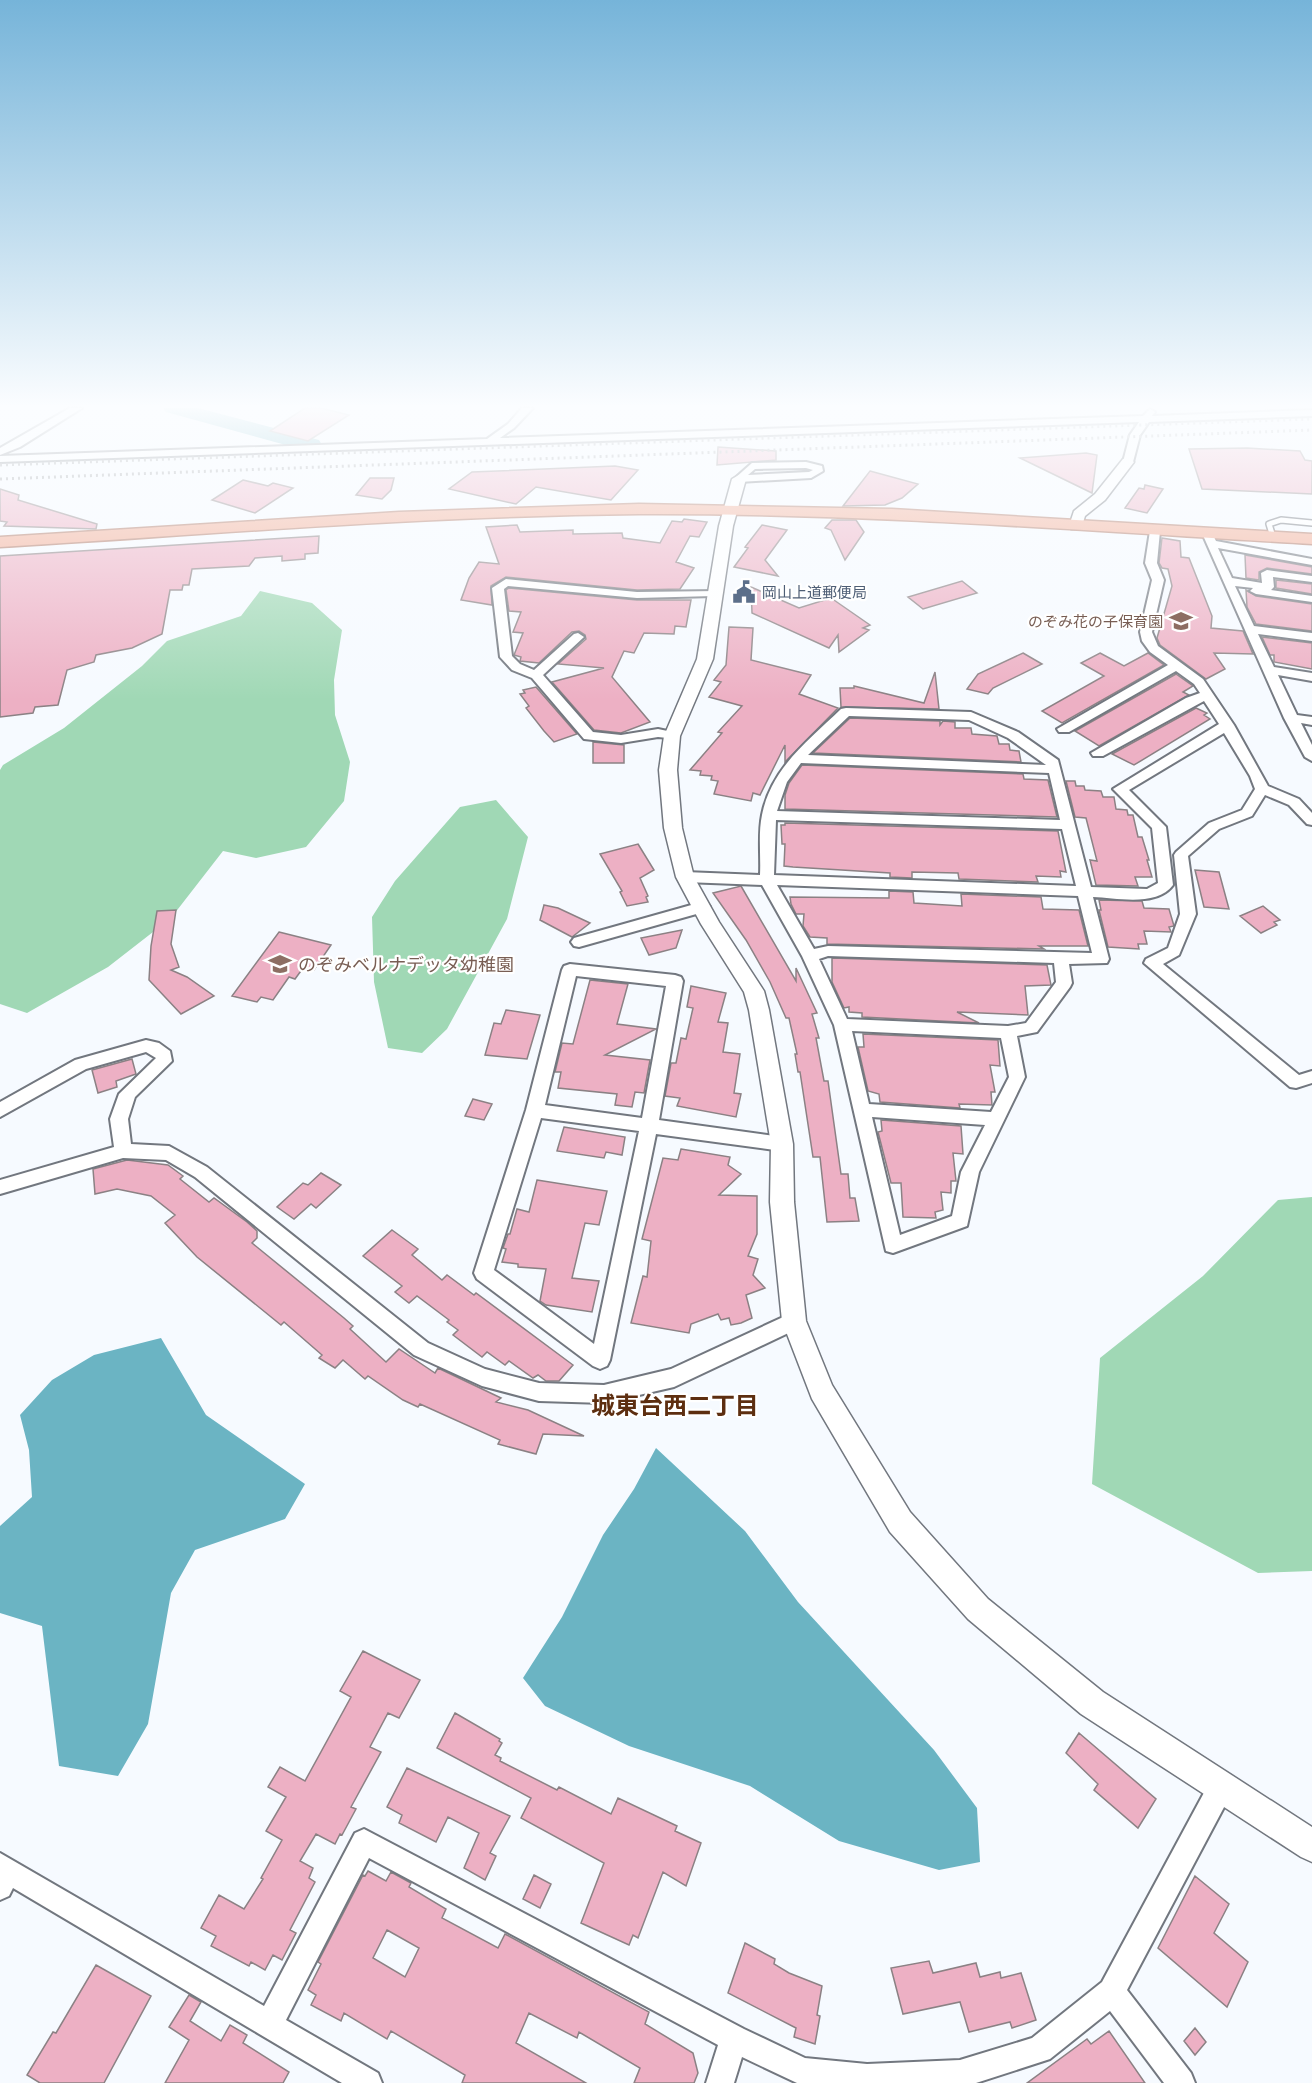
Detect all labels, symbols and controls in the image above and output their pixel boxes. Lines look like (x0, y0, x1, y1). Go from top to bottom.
public building icon: 岡山上道郵便局 (731, 579, 757, 605)
place label: 岡山上道郵便局 (762, 583, 867, 602)
school or university icon: のぞみ花の子保育園 (1168, 608, 1194, 634)
place label: のぞみ花の子保育園 (1028, 612, 1163, 631)
school or university icon: のぞみベルナデッタ幼稚園 (267, 951, 293, 977)
place label: のぞみベルナデッタ幼稚園 (298, 953, 514, 976)
district label: 城東台西二丁目 (591, 1390, 759, 1421)

